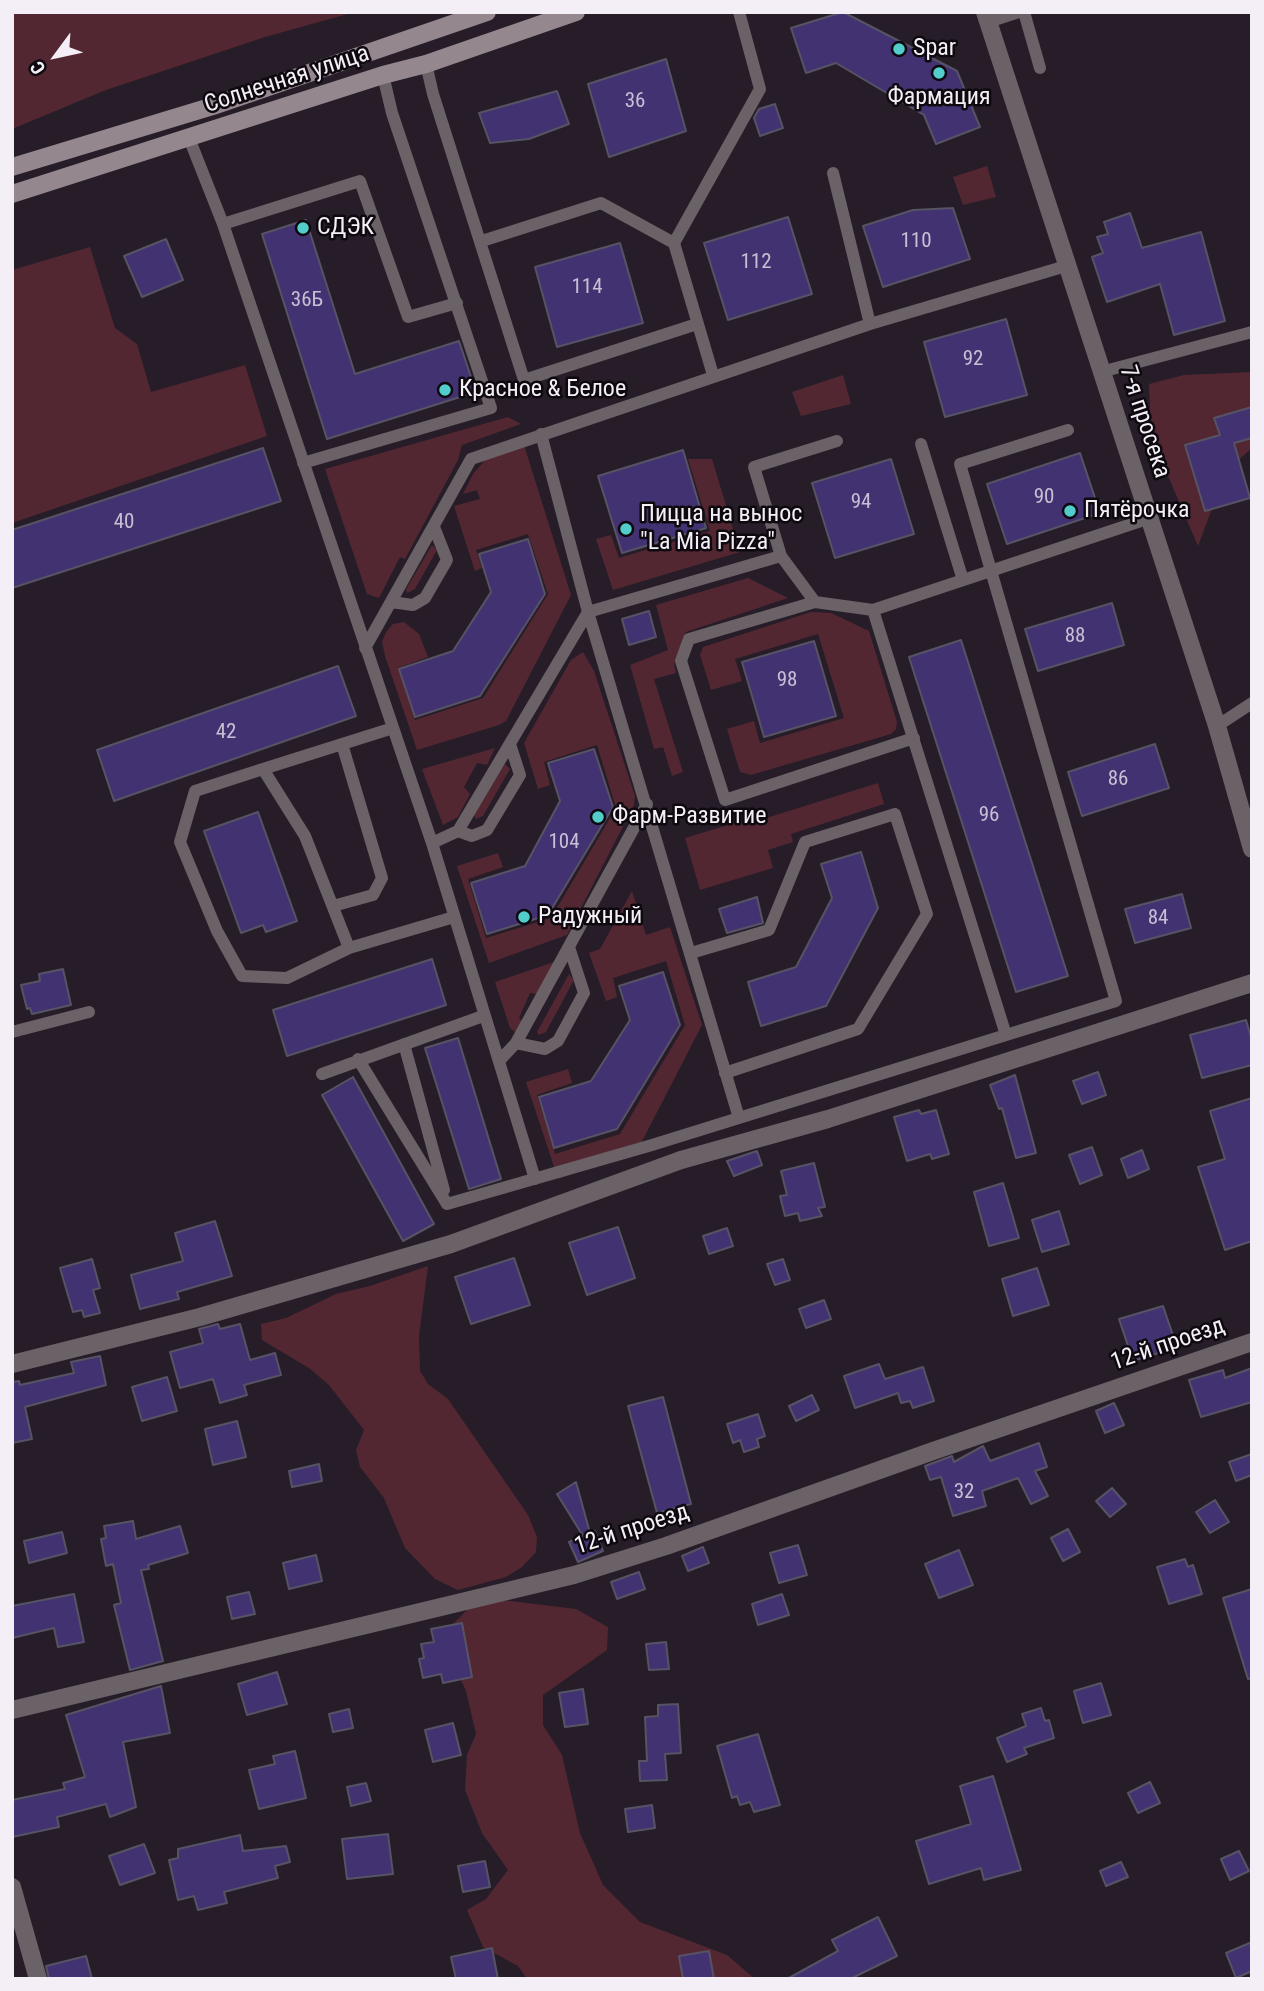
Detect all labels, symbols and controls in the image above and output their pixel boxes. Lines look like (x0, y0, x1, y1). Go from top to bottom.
north arrow (21, 21, 91, 91)
place label: Spar (913, 35, 956, 63)
street label: Солнечная улица (201, 40, 373, 120)
marker: Spar (891, 41, 907, 57)
text: С (25, 57, 51, 79)
marker: Фармация (931, 65, 947, 81)
place label: Фармация (888, 84, 990, 112)
house number: 36 (625, 89, 645, 115)
place label: СДЭК (317, 214, 374, 242)
marker: СДЭК (295, 220, 311, 236)
house number: 110 (900, 229, 932, 255)
house number: 112 (740, 250, 772, 276)
house number: 114 (571, 275, 603, 301)
house number: 36Б (291, 288, 323, 314)
house number: 92 (963, 347, 983, 373)
street label: 7-я просека (1112, 362, 1176, 482)
place label: Красное & Белое (459, 376, 626, 404)
marker: Красное & Белое (437, 382, 453, 398)
house number: 90 (1034, 485, 1054, 511)
house number: 94 (851, 490, 871, 516)
place label: Пятёрочка (1084, 497, 1189, 525)
place label: Пицца на вынос "La Mia Pizza" (640, 501, 802, 557)
marker: Пятёрочка (1062, 503, 1078, 519)
house number: 40 (114, 510, 134, 536)
marker: Пицца на вынос "La Mia Pizza" (618, 521, 634, 537)
house number: 88 (1065, 624, 1085, 650)
house number: 98 (777, 668, 797, 694)
house number: 42 (216, 720, 236, 746)
house number: 86 (1108, 767, 1128, 793)
place label: Фарм-Развитие (612, 803, 766, 831)
house number: 96 (979, 803, 999, 829)
marker: Фарм-Развитие (590, 809, 606, 825)
house number: 104 (548, 830, 580, 856)
place label: Радужный (538, 903, 642, 931)
house number: 84 (1148, 906, 1168, 932)
marker: Радужный (516, 909, 532, 925)
street label: 12-й проезд (1107, 1312, 1229, 1378)
house number: 32 (954, 1480, 974, 1506)
street label: 12-й проезд (571, 1498, 693, 1562)

